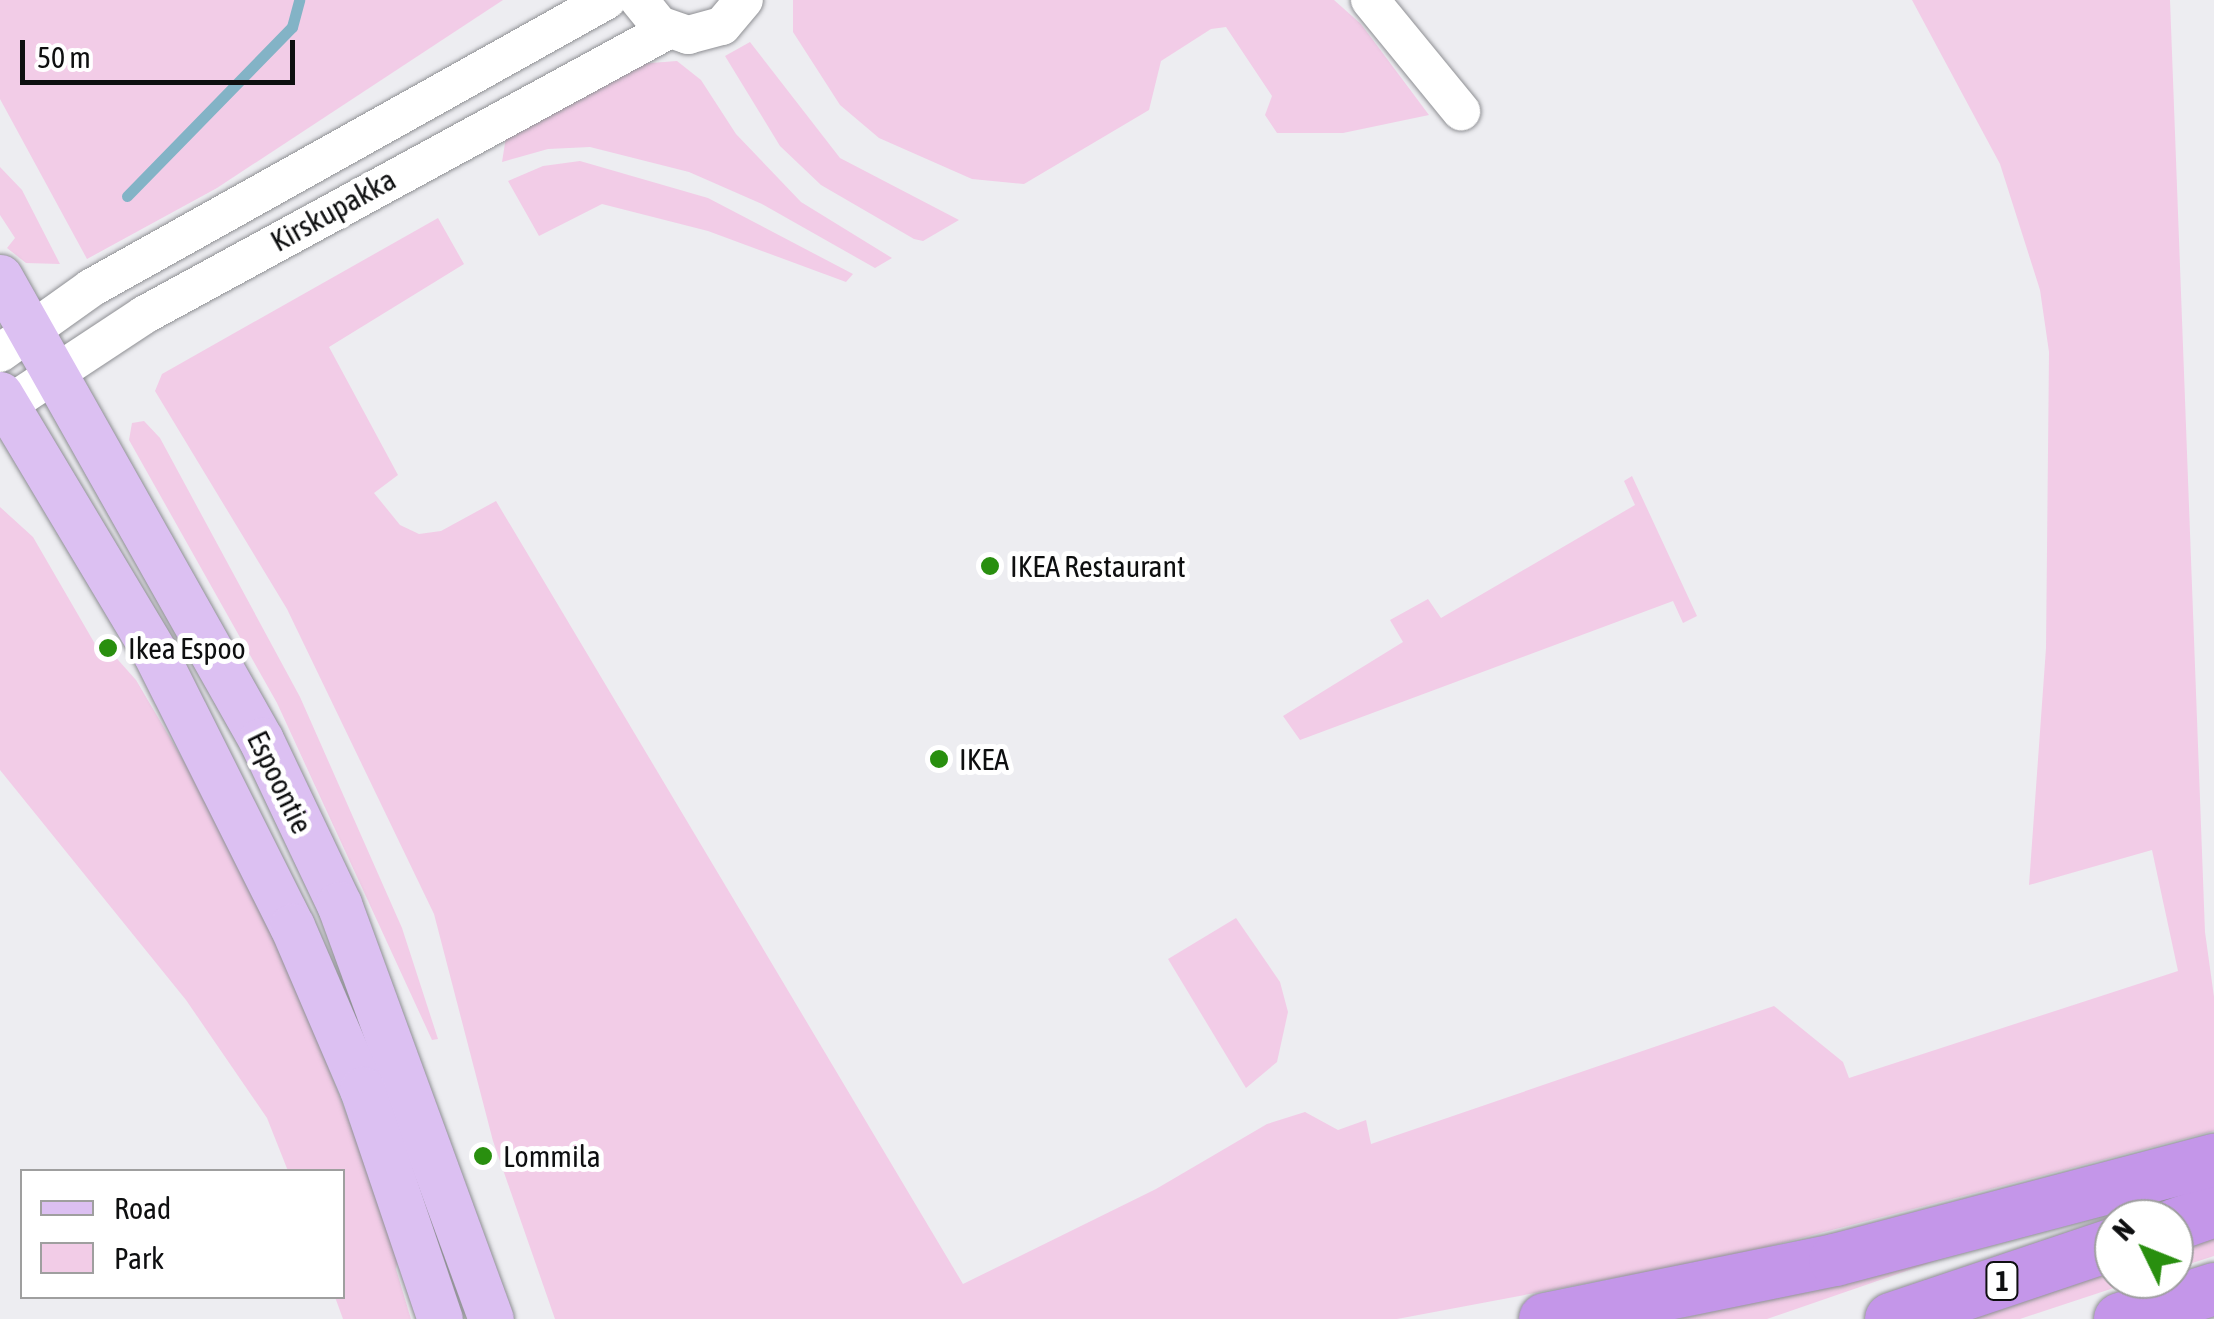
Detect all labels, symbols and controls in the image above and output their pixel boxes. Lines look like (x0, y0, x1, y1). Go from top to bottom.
scale bar (25, 20, 300, 82)
text: 50 m (37, 40, 91, 74)
street label: Kirskupakka (264, 161, 402, 259)
place label: IKEA Restaurant (1010, 548, 1186, 584)
marker: IKEA Restaurant (979, 555, 1001, 577)
place label: Ikea Espoo (128, 630, 246, 666)
marker: Ikea Espoo (97, 637, 119, 659)
street label: Espoontie (240, 725, 320, 839)
place label: IKEA (959, 741, 1009, 777)
marker: IKEA (928, 748, 950, 770)
place label: Lommila (503, 1138, 601, 1174)
marker: Lommila (472, 1145, 494, 1167)
legend (20, 1169, 345, 1299)
text: Road (114, 1191, 171, 1225)
north arrow (2094, 1199, 2194, 1299)
text: N (2106, 1213, 2141, 1247)
text: Park (114, 1241, 164, 1275)
road number: 1 (1984, 1258, 2020, 1304)

